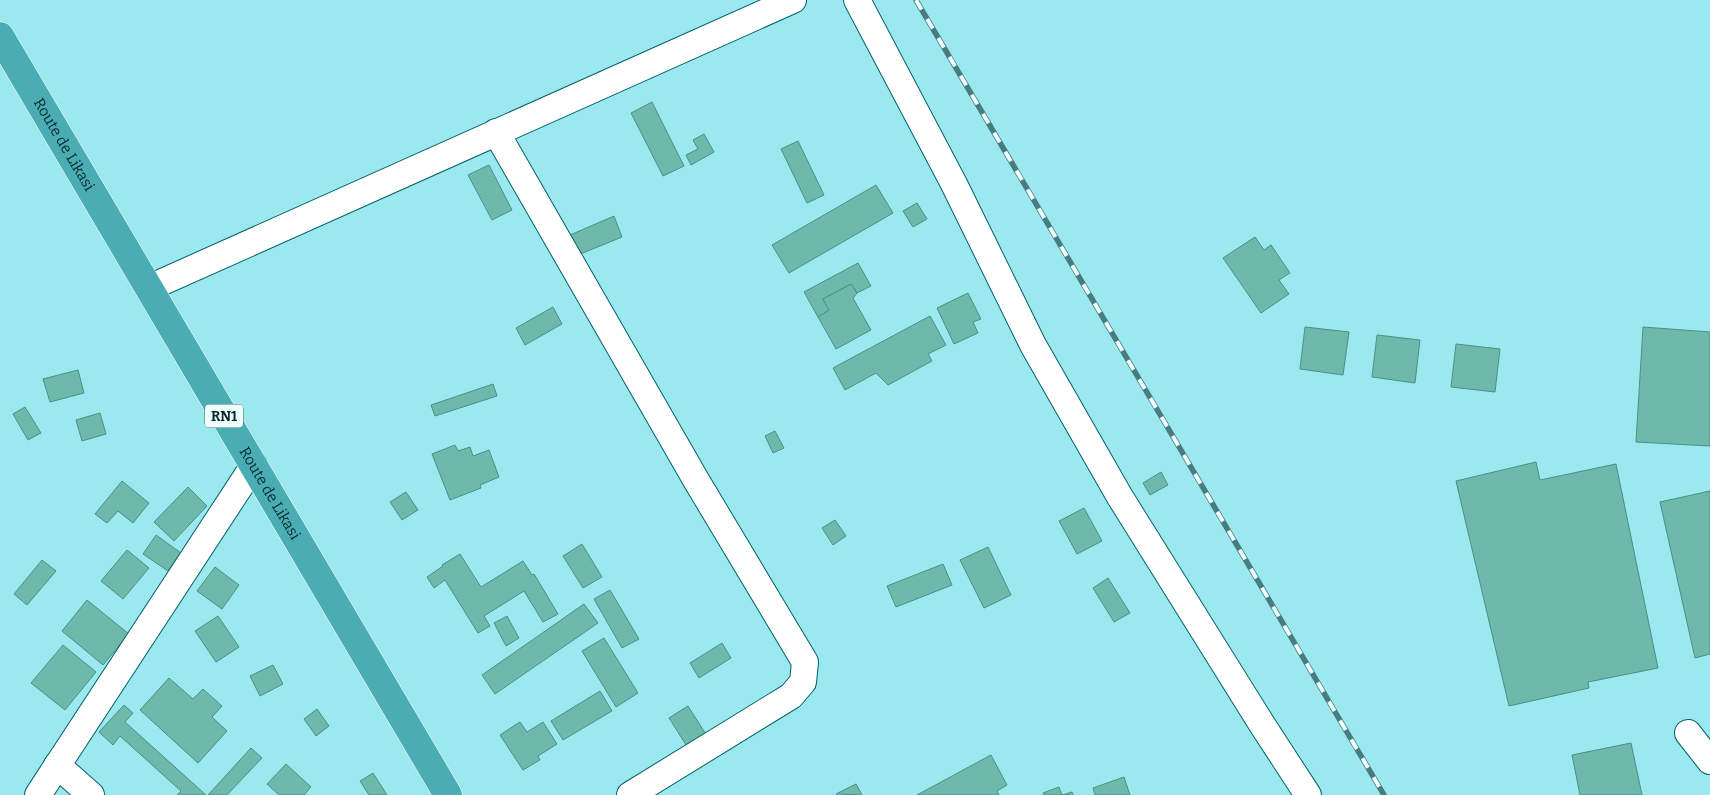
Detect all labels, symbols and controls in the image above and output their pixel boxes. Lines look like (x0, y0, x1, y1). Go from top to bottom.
street label: Route de Likasi (30, 95, 99, 195)
road number: RN1 (205, 404, 243, 428)
street label: Route de Likasi (236, 444, 305, 543)

